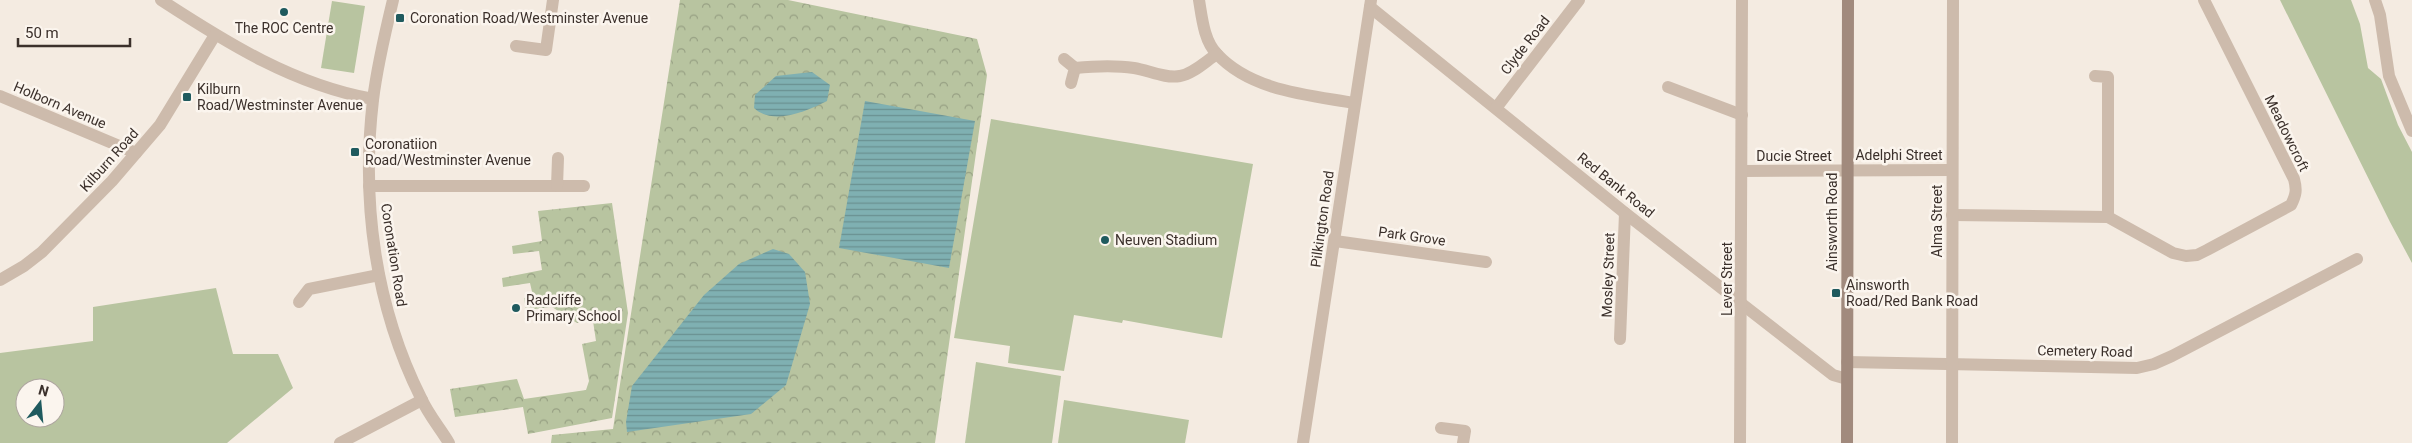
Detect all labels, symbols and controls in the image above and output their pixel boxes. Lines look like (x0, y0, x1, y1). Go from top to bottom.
marker: The ROC Centre (278, 6, 290, 18)
place label: Coronation Road/Westminster Avenue (410, 10, 648, 26)
marker: Coronation Road/Westminster Avenue (394, 12, 406, 24)
street label: Clyde Road (1497, 13, 1553, 77)
scale bar (18, 15, 130, 47)
place label: The ROC Centre (235, 20, 333, 36)
text: 50 m (25, 24, 59, 42)
street label: Holborn Avenue (11, 78, 109, 132)
place label: Kilburn Road/Westminster Avenue (197, 81, 363, 113)
marker: Kilburn Road/Westminster Avenue (181, 91, 193, 103)
street label: Meadowcroft (2262, 92, 2313, 174)
street label: Kilburn Road (77, 125, 141, 195)
place label: Coronatiion Road/Westminster Avenue (365, 136, 531, 168)
marker: Coronatiion Road/Westminster Avenue (349, 146, 361, 158)
street label: Adelphi Street (1855, 147, 1943, 163)
street label: Ducie Street (1756, 148, 1832, 164)
street label: Red Bank Road (1574, 149, 1658, 221)
street label: Pilkington Road (1307, 170, 1337, 268)
street label: Ainsworth Road (1824, 173, 1840, 271)
street label: Alma Street (1929, 184, 1945, 257)
street label: Coronation Road (378, 202, 410, 308)
street label: Park Grove (1377, 223, 1447, 249)
place label: Neuven Stadium (1115, 232, 1217, 248)
street label: Mosley Street (1599, 232, 1617, 318)
marker: Neuven Stadium (1099, 234, 1111, 246)
street label: Lever Street (1719, 242, 1735, 316)
place label: Ainsworth Road/Red Bank Road (1846, 277, 1978, 309)
marker: Ainsworth Road/Red Bank Road (1830, 287, 1842, 299)
place label: Radcliffe Primary School (526, 292, 621, 324)
marker: Radcliffe Primary School (510, 302, 522, 314)
street label: Cemetery Road (2037, 342, 2133, 360)
north arrow (15, 378, 65, 428)
text: N (37, 381, 51, 400)

